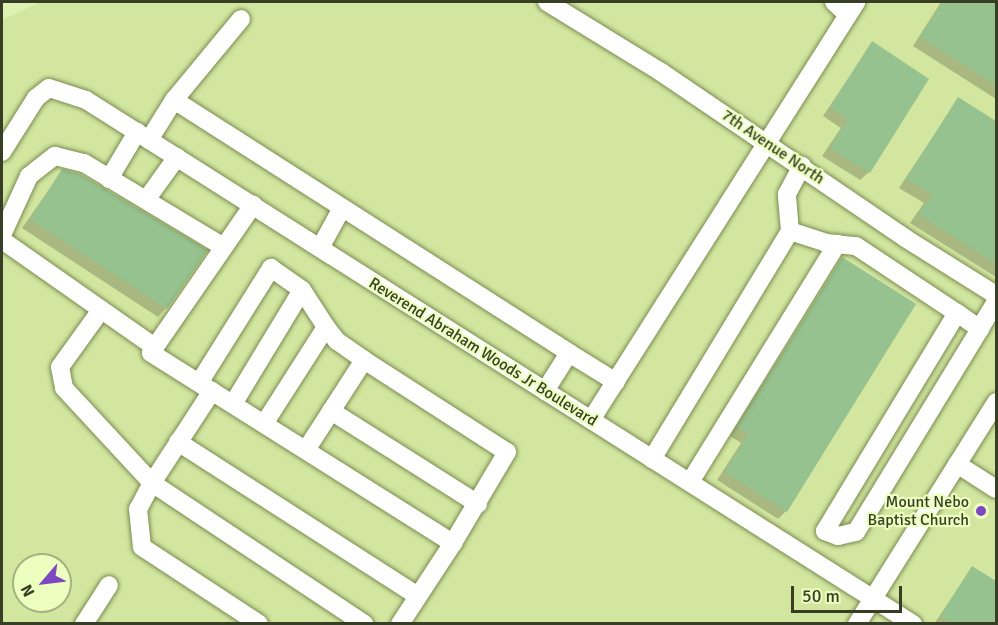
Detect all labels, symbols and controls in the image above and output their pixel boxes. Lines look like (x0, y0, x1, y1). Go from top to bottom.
street label: 7th Avenue North (718, 106, 828, 188)
street label: Reverend Abraham Woods Jr Boulevard (365, 273, 601, 431)
place label: Mount Nebo Baptist Church (868, 492, 969, 530)
marker: Mount Nebo Baptist Church (974, 504, 988, 518)
north arrow (12, 553, 72, 613)
scale bar (794, 574, 905, 612)
text: N (16, 581, 39, 600)
text: 50 m (802, 585, 840, 607)

